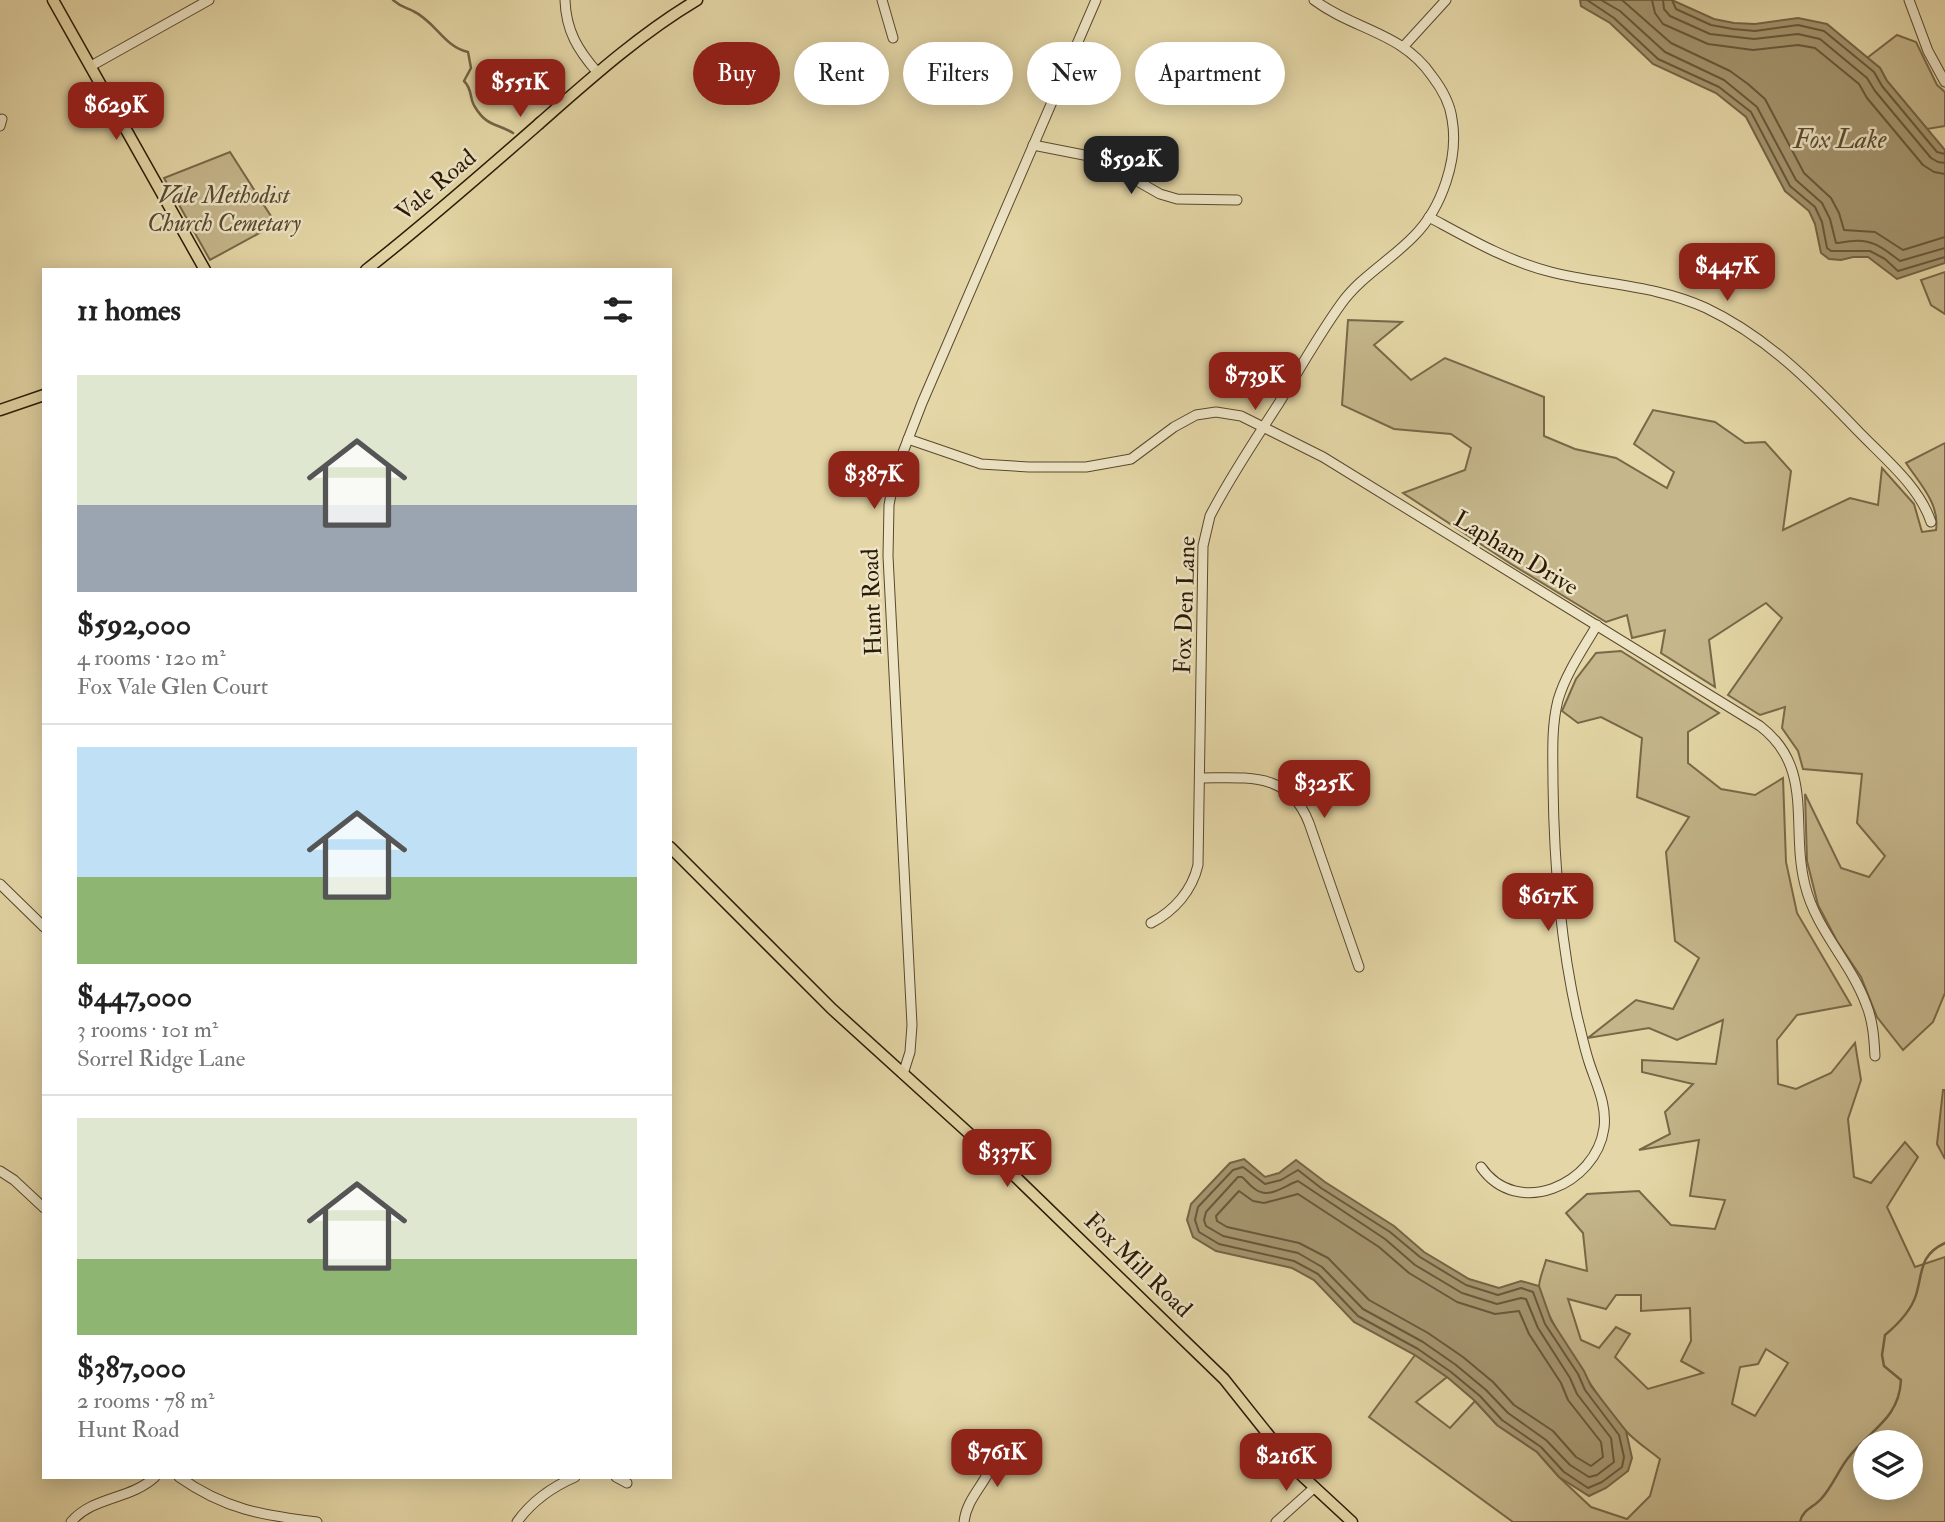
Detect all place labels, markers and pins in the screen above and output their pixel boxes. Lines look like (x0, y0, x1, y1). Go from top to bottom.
pin: $551K (471, 60, 569, 119)
pin: $629K (67, 82, 165, 142)
pin: $592K (1082, 136, 1180, 196)
pin: $447K (1678, 244, 1776, 303)
pin: $739K (1206, 352, 1304, 412)
pin: $387K (825, 452, 923, 511)
pin: $325K (1275, 760, 1373, 820)
pin: $617K (1499, 874, 1597, 933)
pin: $337K (958, 1130, 1056, 1189)
pin: $761K (948, 1430, 1046, 1489)
pin: $216K (1237, 1434, 1335, 1493)

